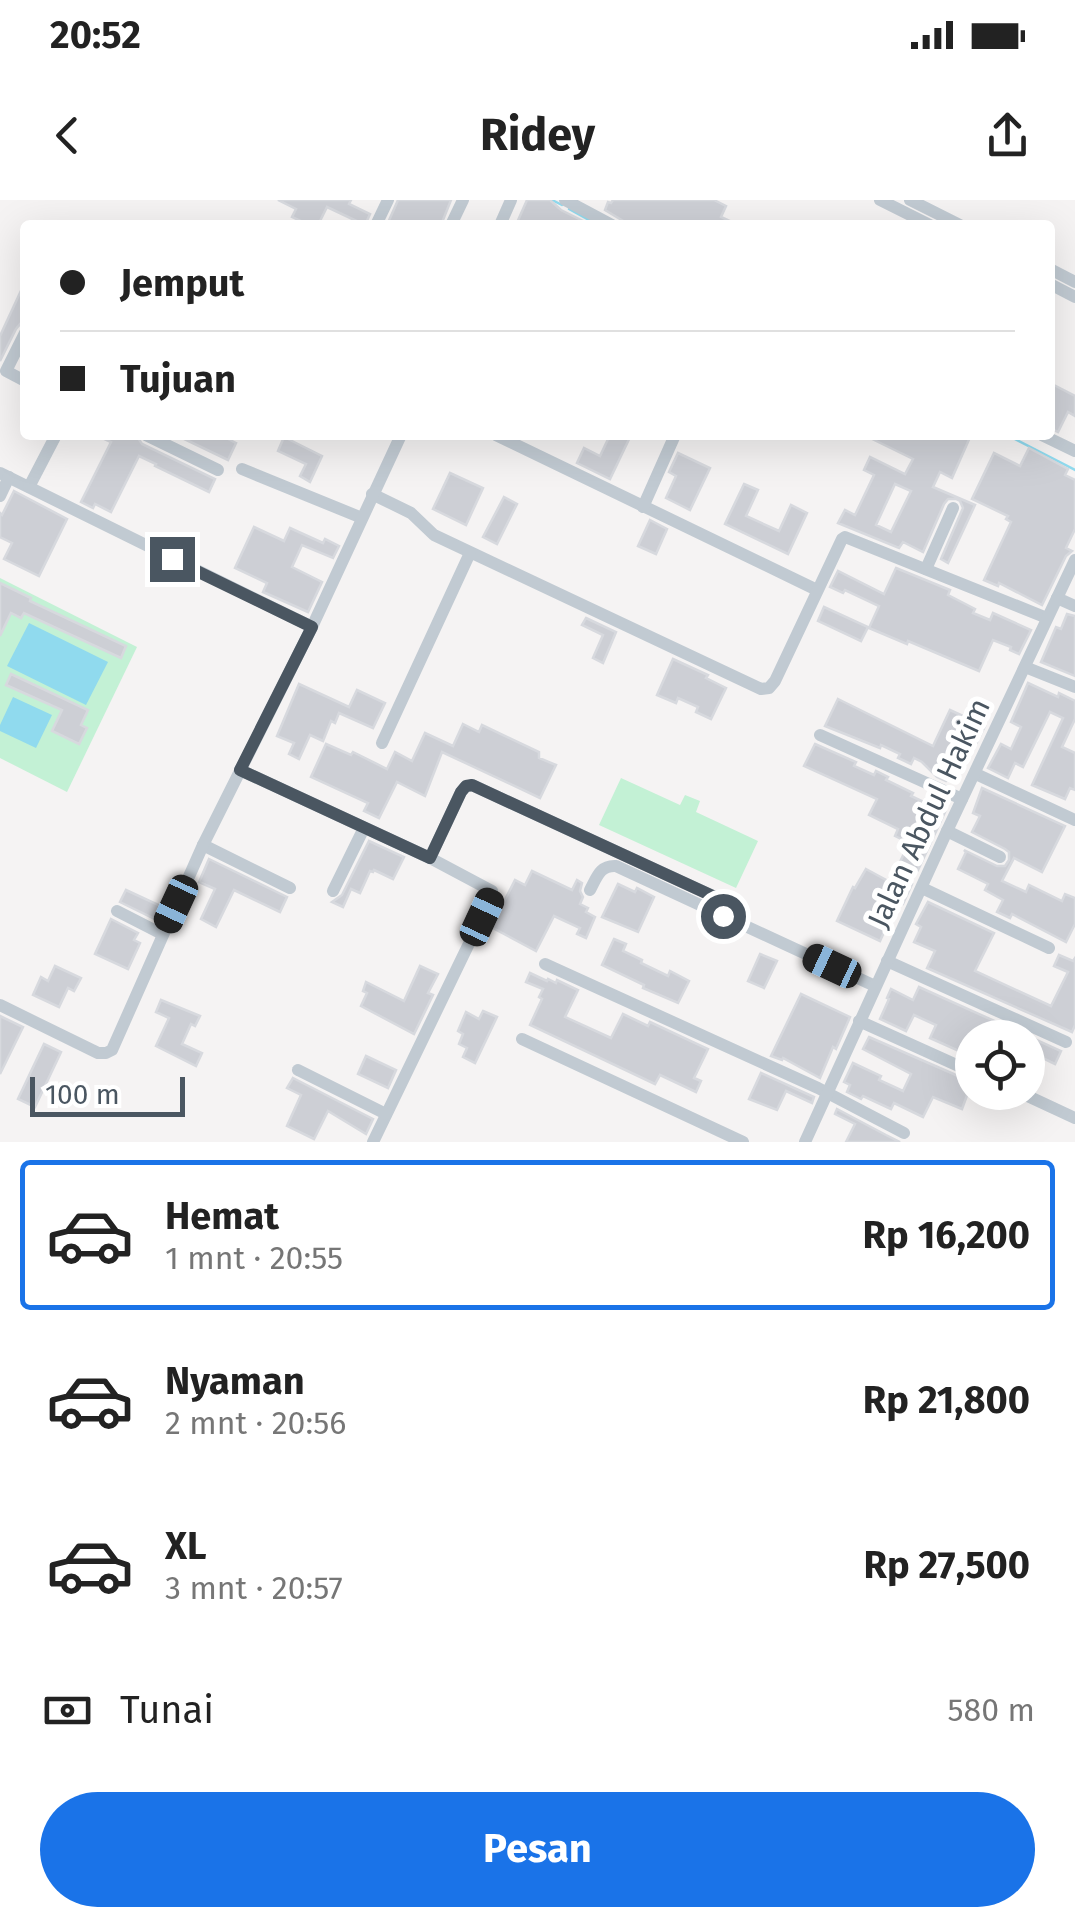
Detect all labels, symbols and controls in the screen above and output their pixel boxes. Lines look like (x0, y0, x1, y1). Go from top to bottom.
text: 20:52 (50, 12, 141, 58)
icon: back (40, 108, 95, 163)
text: Ridey (480, 108, 595, 162)
icon: share (980, 108, 1035, 163)
text: Jemput (120, 260, 244, 306)
text: Tujuan (120, 356, 236, 402)
route end (150, 537, 195, 582)
street label: Jalan Abdul Hakim (860, 693, 998, 933)
car (150, 870, 202, 938)
car (456, 883, 508, 951)
route start (701, 894, 746, 939)
car (798, 940, 866, 992)
map controls (955, 1020, 1045, 1110)
button: locate (955, 1020, 1045, 1110)
scale bar (30, 1072, 185, 1116)
text: 100 m (45, 1078, 120, 1111)
icon: car (45, 1190, 135, 1280)
text: Hemat (165, 1193, 279, 1239)
text: Rp 16,200 (863, 1212, 1030, 1258)
text: 1 mnt · 20:55 (165, 1239, 343, 1277)
icon: car (45, 1355, 135, 1445)
text: Nyaman (165, 1358, 305, 1404)
text: Rp 21,800 (863, 1377, 1030, 1423)
text: 2 mnt · 20:56 (165, 1404, 346, 1442)
icon: car (45, 1520, 135, 1610)
text: XL (165, 1523, 207, 1569)
text: Rp 27,500 (863, 1542, 1030, 1588)
text: 3 mnt · 20:57 (165, 1569, 343, 1607)
icon: cash (40, 1683, 95, 1738)
text: Tunai (120, 1687, 214, 1733)
text: 580 m (948, 1691, 1035, 1729)
button: Pesan (40, 1792, 1035, 1907)

